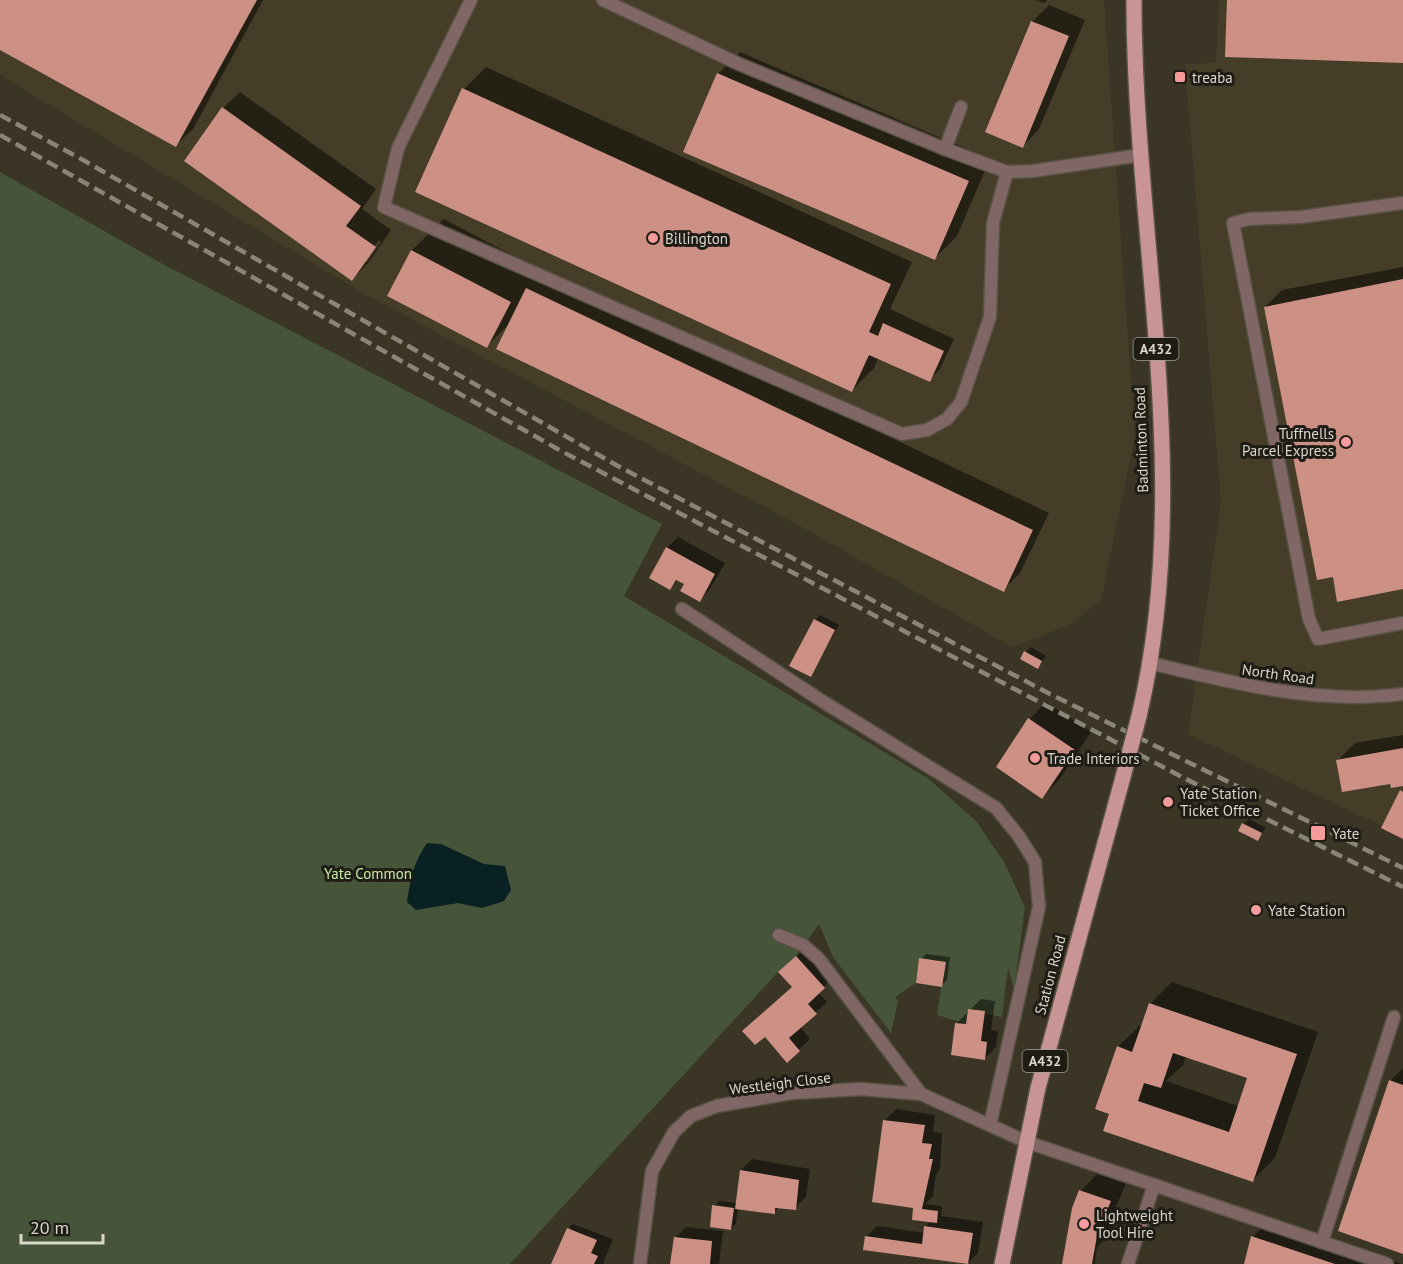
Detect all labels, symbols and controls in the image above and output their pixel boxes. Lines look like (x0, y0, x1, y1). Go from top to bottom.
place label: treaba (1192, 68, 1233, 87)
marker: treaba (1173, 70, 1187, 84)
place label: Billington (665, 229, 728, 248)
marker: Billington (646, 231, 660, 245)
road number: A432 (1134, 338, 1178, 360)
street label: Badminton Road (1130, 387, 1152, 493)
place label: Tuffnells Parcel Express (1242, 424, 1334, 460)
marker: Tuffnells Parcel Express (1339, 435, 1353, 449)
street label: North Road (1241, 660, 1315, 688)
place label: Trade Interiors (1047, 749, 1140, 768)
marker: Trade Interiors (1028, 751, 1042, 765)
place label: Yate Station Ticket Office (1180, 784, 1260, 820)
marker: Yate Station Ticket Office (1161, 795, 1175, 809)
marker: Yate (1309, 824, 1327, 842)
place label: Yate (1332, 824, 1359, 843)
park label: Yate Common (324, 864, 412, 883)
place label: Yate Station (1268, 901, 1345, 920)
marker: Yate Station (1249, 903, 1263, 917)
street label: Station Road (1030, 933, 1070, 1017)
road number: A432 (1022, 1050, 1068, 1072)
street label: Westleigh Close (728, 1067, 832, 1099)
place label: Lightweight Tool Hire (1096, 1206, 1173, 1242)
scale bar (21, 1207, 104, 1245)
text: 20 m (30, 1216, 69, 1239)
marker: Lightweight Tool Hire (1077, 1217, 1091, 1231)

